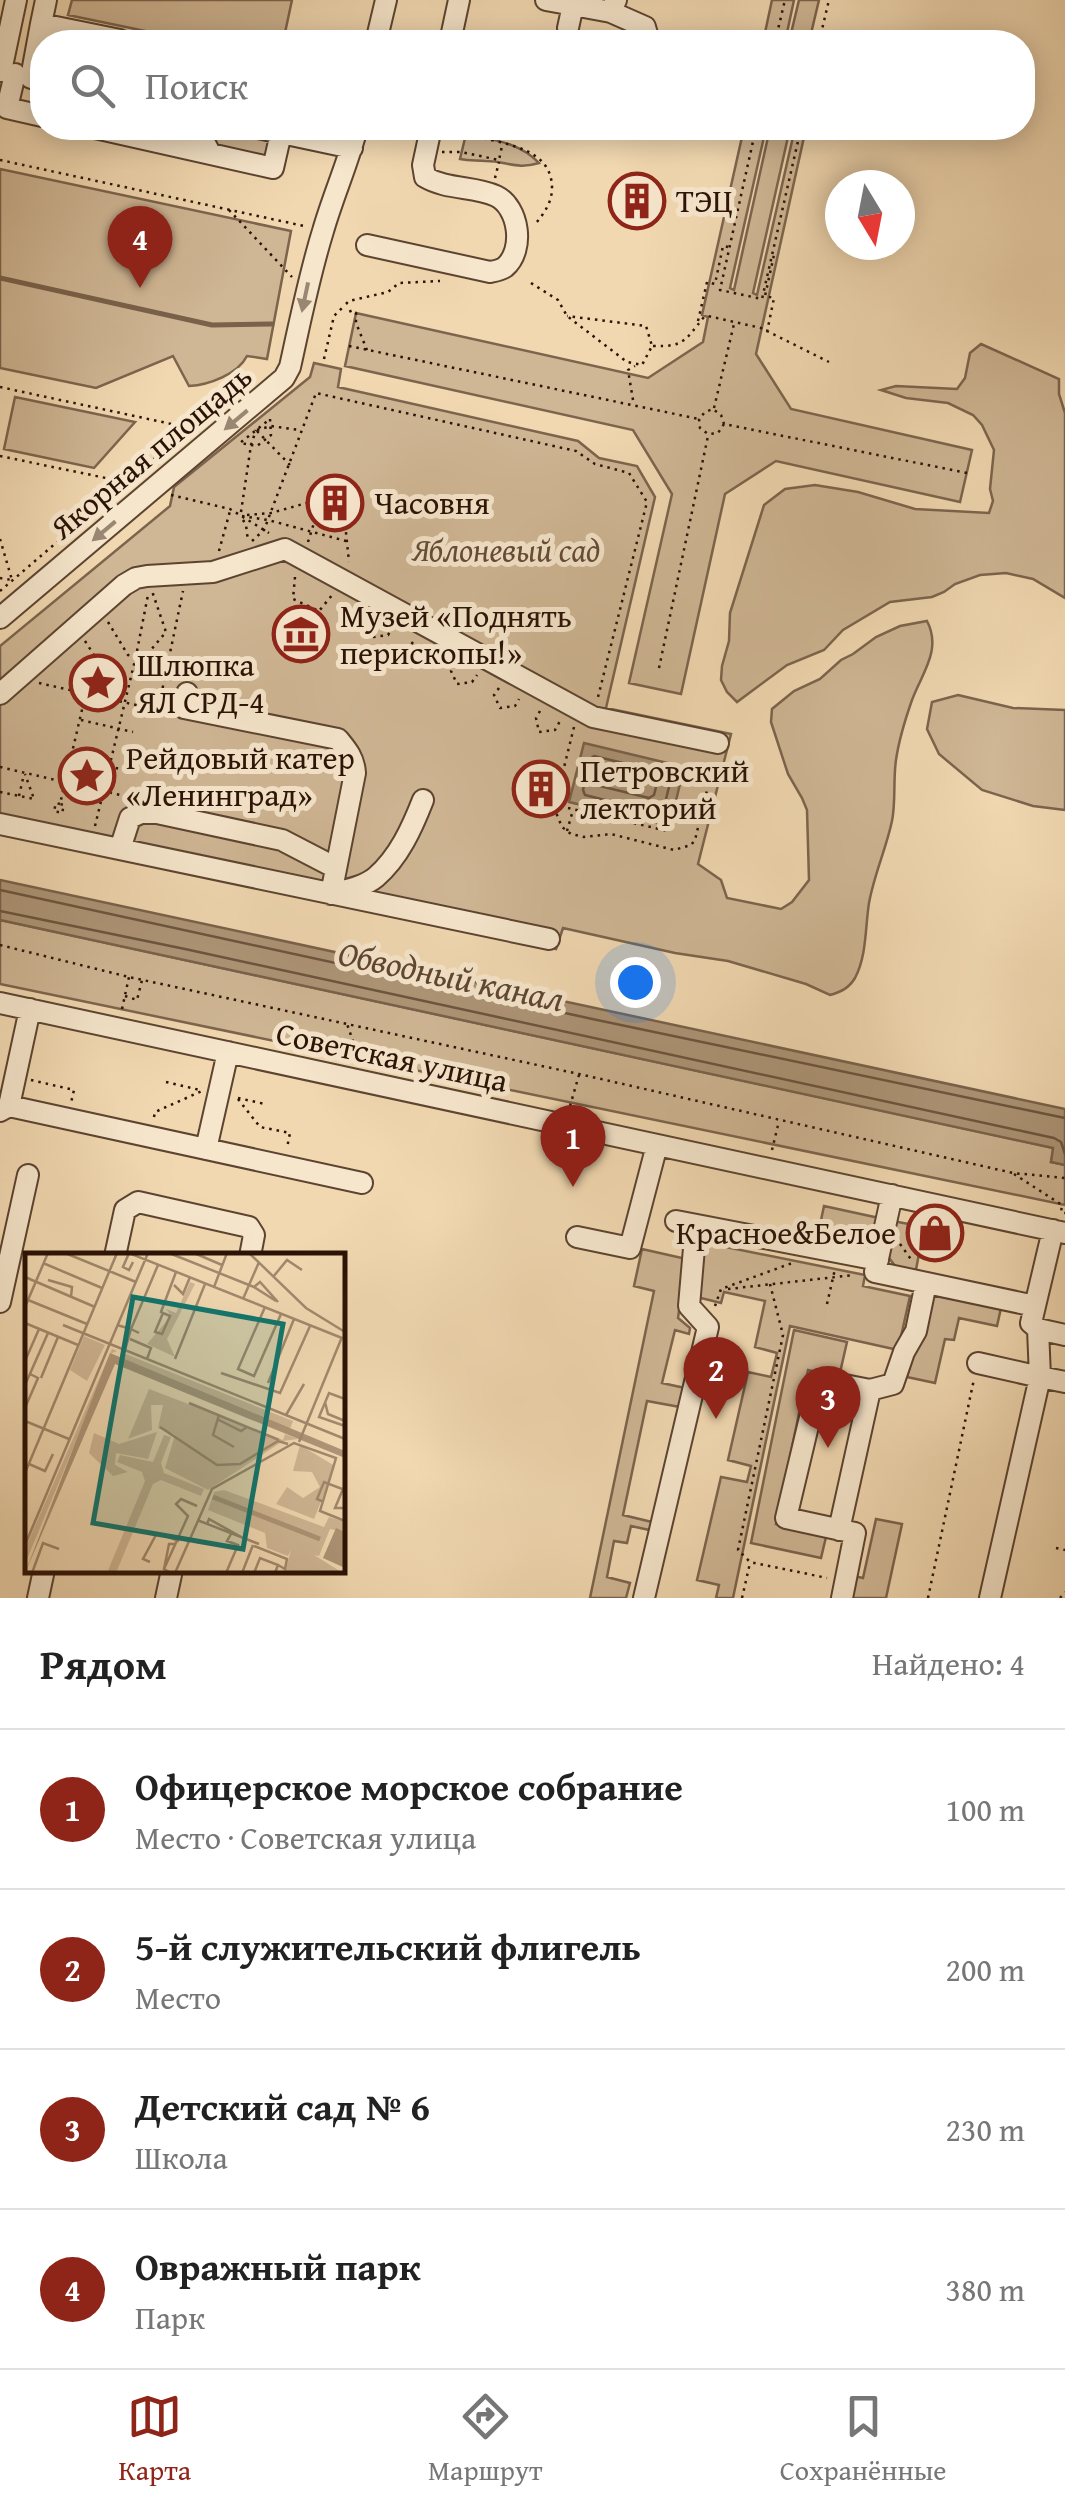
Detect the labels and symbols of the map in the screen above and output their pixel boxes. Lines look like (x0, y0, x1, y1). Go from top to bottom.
north arrow (825, 170, 915, 260)
building icon: ТЭЦ (607, 171, 667, 231)
place label: ТЭЦ (676, 177, 733, 224)
pin: 4 (108, 206, 172, 288)
one-way arrow (297, 282, 312, 313)
street label: Якорная площадь (39, 353, 262, 551)
one-way arrow (224, 409, 249, 430)
building icon: Часовня (305, 473, 365, 533)
place label: Часовня (374, 479, 490, 526)
one-way arrow (91, 520, 116, 542)
park label: Яблоневый сад (411, 526, 600, 573)
place label: Музей «Поднять перископы!» (340, 592, 572, 676)
museum icon: Музей «Поднять перископы!» (271, 604, 331, 664)
place label: Шлюпка ЯЛ СРД-4 (136, 641, 265, 725)
place icon: Шлюпка ЯЛ СРД-4 (68, 653, 128, 713)
place label: Рейдовый катер «Ленинград» (126, 734, 355, 818)
place icon: Рейдовый катер «Ленинград» (57, 746, 117, 806)
place label: Петровский лекторий (580, 747, 749, 831)
building icon: Петровский лекторий (511, 759, 571, 819)
water label: Обводный канал (334, 927, 569, 1024)
your location (610, 957, 661, 1008)
street label: Советская улица (272, 1009, 513, 1104)
pin: 1 (540, 1104, 606, 1187)
shop icon: Красное&Белое (905, 1203, 965, 1263)
place label: Красное&Белое (676, 1209, 896, 1256)
inset map (25, 1253, 345, 1573)
pin: 2 (684, 1336, 748, 1419)
pin: 3 (796, 1366, 860, 1448)

